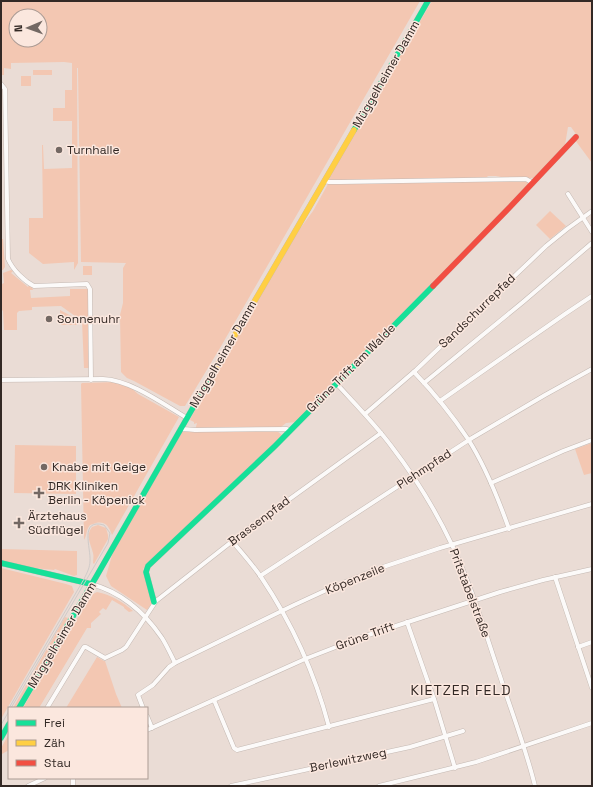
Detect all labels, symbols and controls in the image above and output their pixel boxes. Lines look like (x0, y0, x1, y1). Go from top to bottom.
north arrow (8, 8, 48, 48)
street label: Müggelheimer Damm (349, 18, 423, 130)
text: N (11, 24, 25, 32)
place label: Turnhalle (67, 142, 120, 158)
marker: Turnhalle (54, 145, 64, 155)
street label: Sandschurrepfad (435, 270, 519, 352)
street label: Müggelheimer Damm (186, 298, 260, 410)
place label: Sonnenuhr (57, 311, 121, 327)
marker: Sonnenuhr (44, 314, 54, 324)
street label: Grüne Trift am Walde (303, 320, 399, 416)
street label: Plehmpfad (394, 445, 454, 493)
place label: Knabe mit Geige (52, 459, 146, 475)
marker: Knabe mit Geige (39, 462, 49, 472)
place label: DRK Kliniken Berlin - Köpenick (48, 478, 146, 508)
marker: DRK Kliniken Berlin - Köpenick (33, 487, 45, 499)
street label: Brassenpfad (225, 493, 293, 549)
place label: Ärztehaus Südflügel (28, 508, 87, 538)
marker: Ärztehaus Südflügel (13, 517, 25, 529)
street label: Pritstabelstraße (446, 546, 494, 640)
street label: Köpenzeile (323, 560, 387, 598)
street label: Müggelheimer Damm (24, 579, 100, 691)
street label: Grüne Trift (333, 618, 397, 654)
district label: KIETZER FELD (411, 681, 511, 699)
legend (8, 707, 148, 779)
text: Frei (44, 715, 65, 731)
text: Zäh (44, 735, 65, 751)
street label: Berlewitzweg (308, 744, 388, 776)
text: Stau (44, 755, 71, 771)

